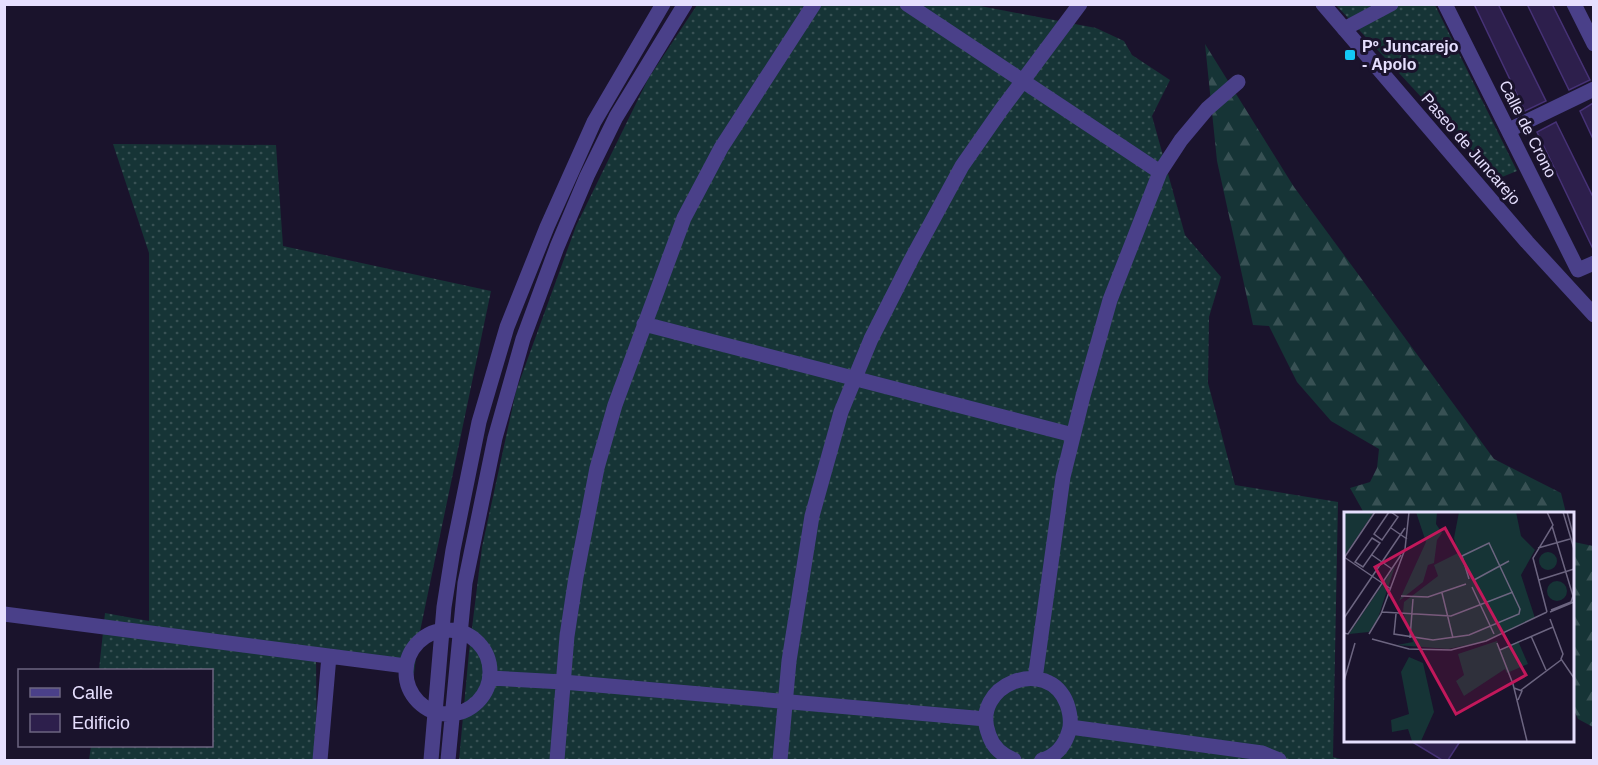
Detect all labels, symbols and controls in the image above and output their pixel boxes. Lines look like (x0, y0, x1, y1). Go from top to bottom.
place label: Pº Juncarejo - Apolo (1362, 38, 1459, 73)
marker: Pº Juncarejo - Apolo (1343, 48, 1357, 62)
street label: Calle de Crono (1496, 78, 1560, 180)
street label: Paseo de Juncarejo (1418, 90, 1524, 208)
inset map (1344, 512, 1574, 741)
legend (18, 669, 213, 747)
text: Calle (72, 683, 113, 703)
text: Edificio (72, 713, 130, 733)

